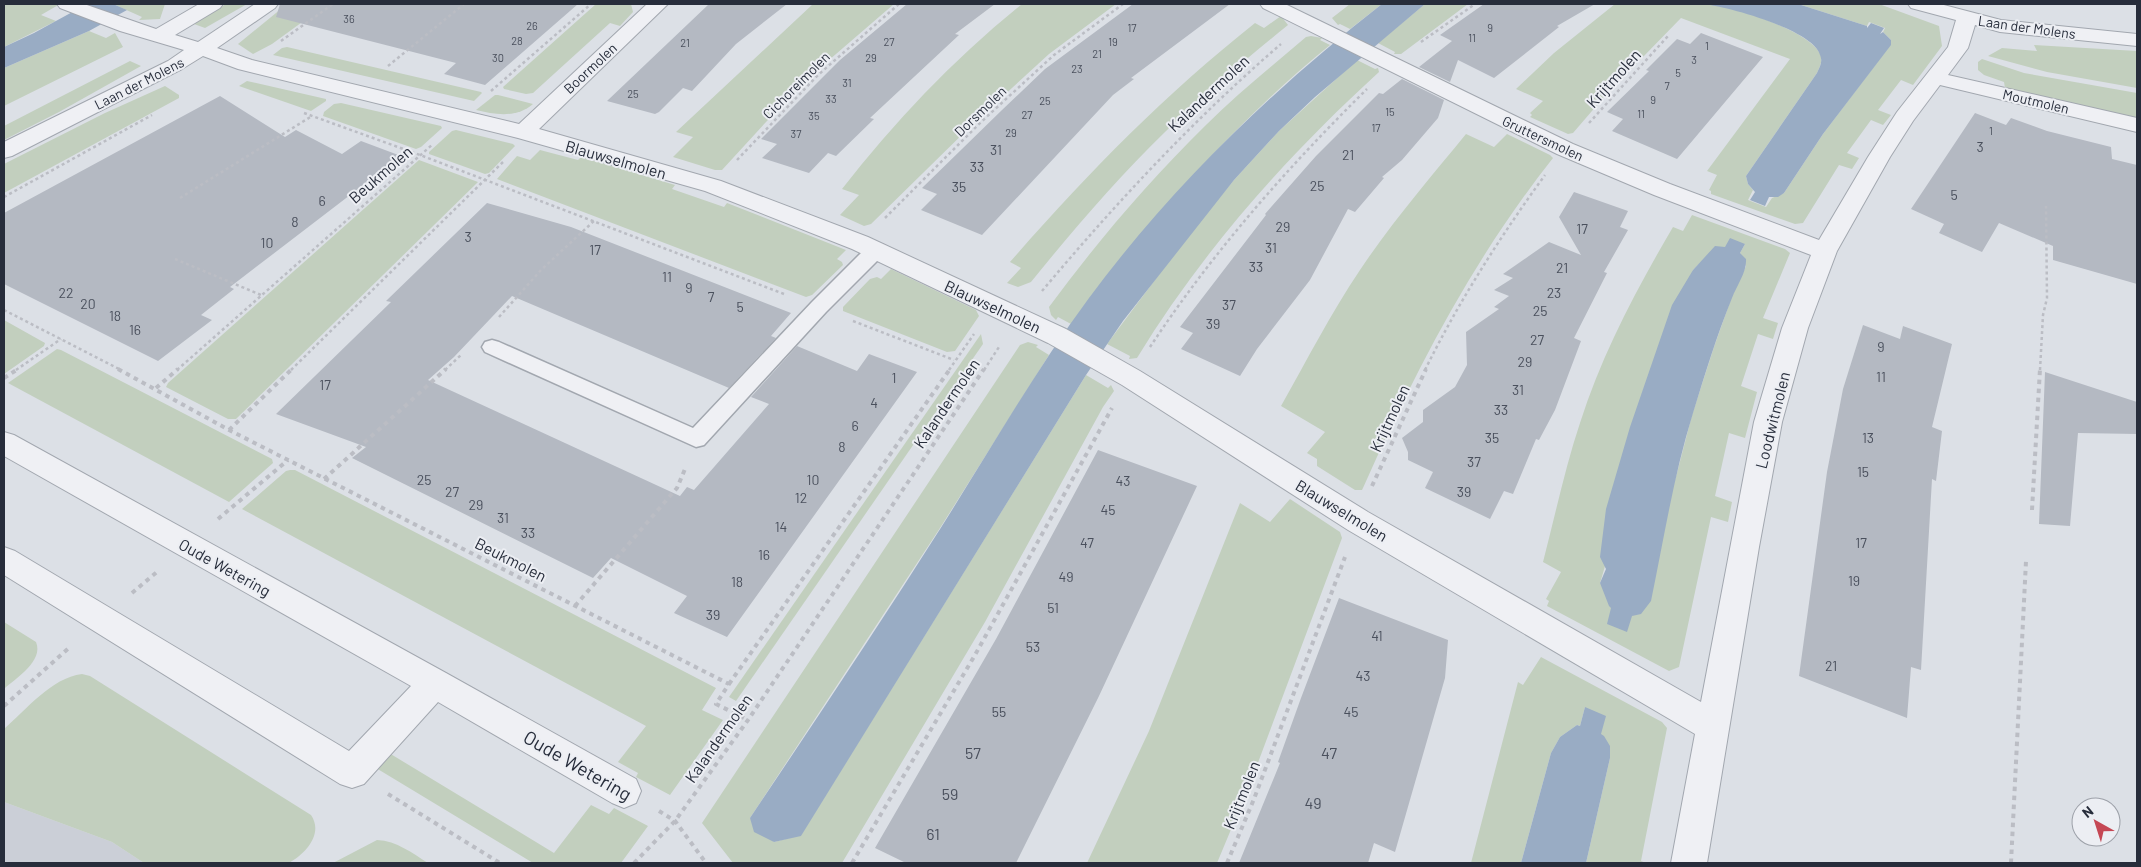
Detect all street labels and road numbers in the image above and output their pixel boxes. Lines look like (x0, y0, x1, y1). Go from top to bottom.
street label: Laan der Molens (1977, 12, 2077, 42)
street label: Boormolen (560, 39, 620, 97)
street label: Krijtmolen (1582, 45, 1644, 111)
street label: Cichoreimolen (759, 48, 833, 122)
street label: Kalandermolen (1163, 51, 1253, 135)
street label: Laan der Molens (91, 53, 187, 113)
street label: Dorsmolen (951, 82, 1009, 140)
street label: Moutmolen (2001, 85, 2071, 117)
street label: Gruttersmolen (1500, 112, 1586, 164)
street label: Blauwselmolen (563, 136, 669, 182)
street label: Beukmolen (344, 141, 416, 207)
street label: Blauwselmolen (942, 275, 1044, 337)
street label: Kalandermolen (909, 355, 983, 451)
street label: Loodwitmolen (1751, 369, 1793, 471)
street label: Krijtmolen (1365, 381, 1413, 455)
street label: Blauwselmolen (1292, 475, 1392, 545)
street label: Beukmolen (472, 533, 550, 585)
street label: Oude Wetering (176, 534, 274, 600)
street label: Kalandermolen (680, 690, 756, 786)
street label: Oude Wetering (520, 725, 636, 805)
street label: Krijtmolen (1219, 758, 1263, 832)

